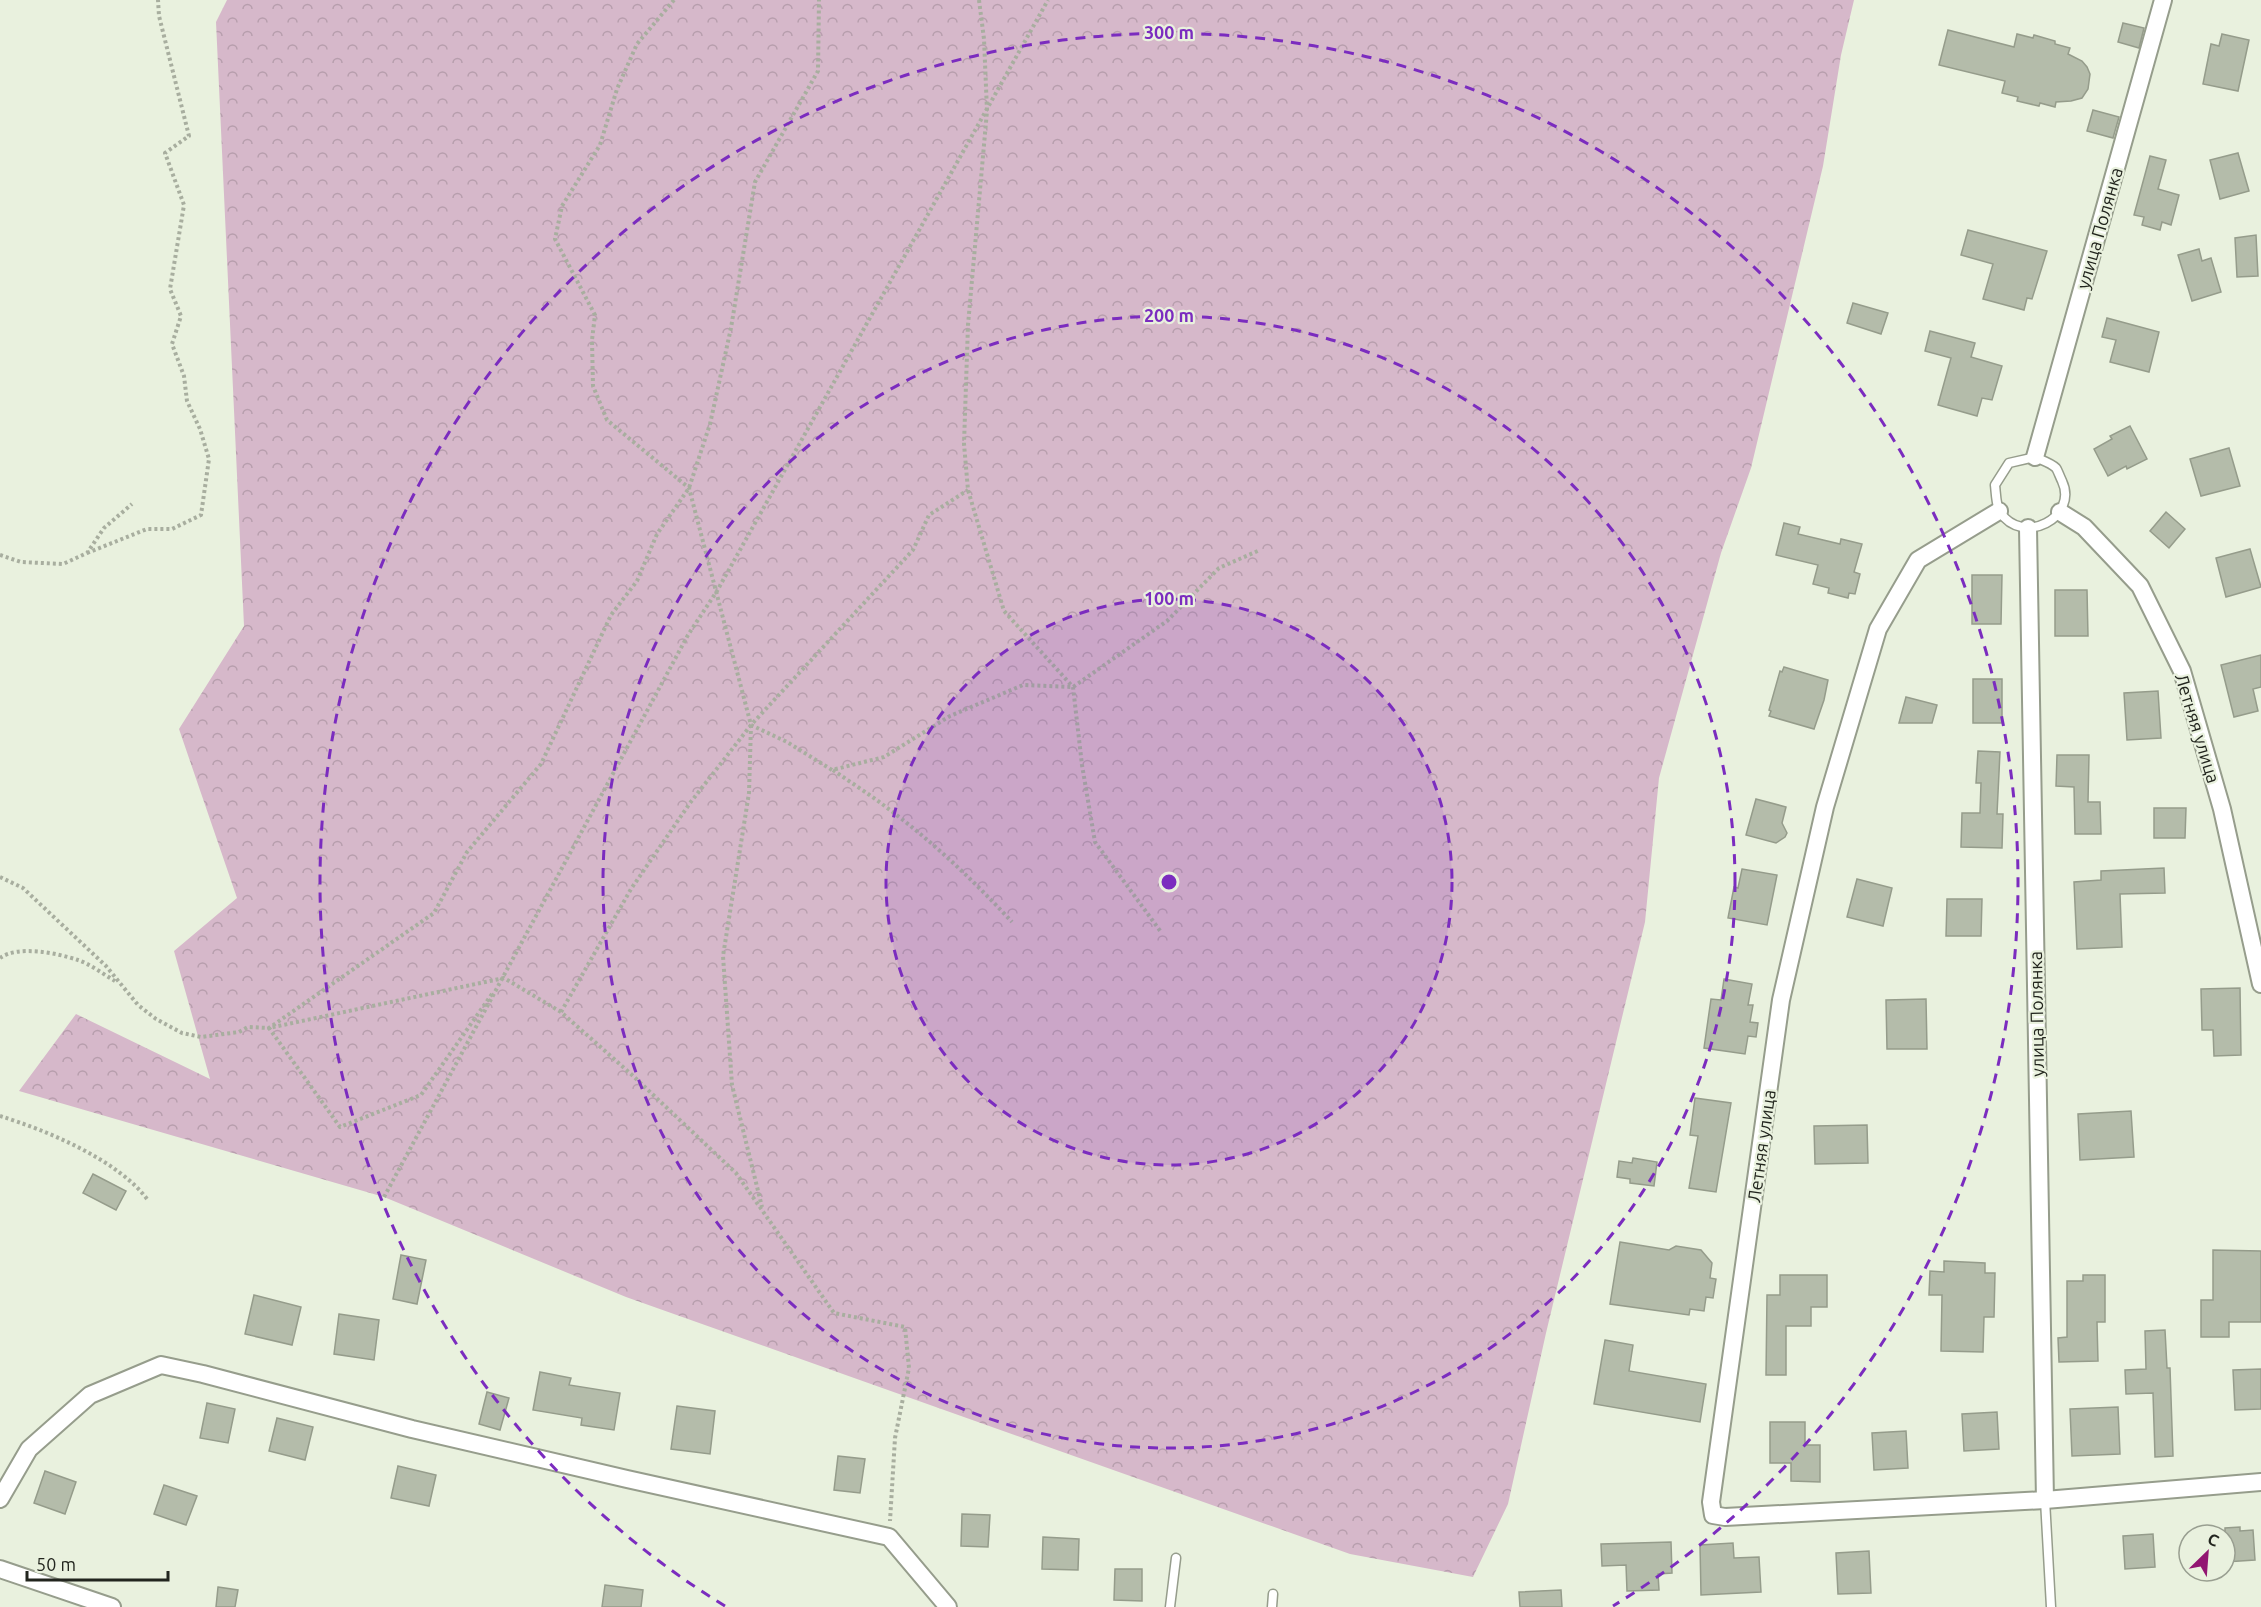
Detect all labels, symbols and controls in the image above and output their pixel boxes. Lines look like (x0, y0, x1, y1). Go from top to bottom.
text: 300 m (1144, 22, 1194, 42)
street label: улица Полянка (2072, 165, 2126, 291)
text: 200 m (1144, 305, 1194, 325)
text: 100 m (1144, 588, 1194, 608)
street label: Летняя улица (2172, 671, 2224, 785)
centre of rings (1159, 872, 1179, 892)
street label: улица Полянка (2025, 951, 2047, 1077)
street label: Летняя улица (1743, 1088, 1779, 1204)
north arrow (2177, 1523, 2237, 1583)
text: С (2205, 1529, 2222, 1550)
scale bar (27, 1544, 168, 1582)
text: 50 m (36, 1554, 76, 1574)

